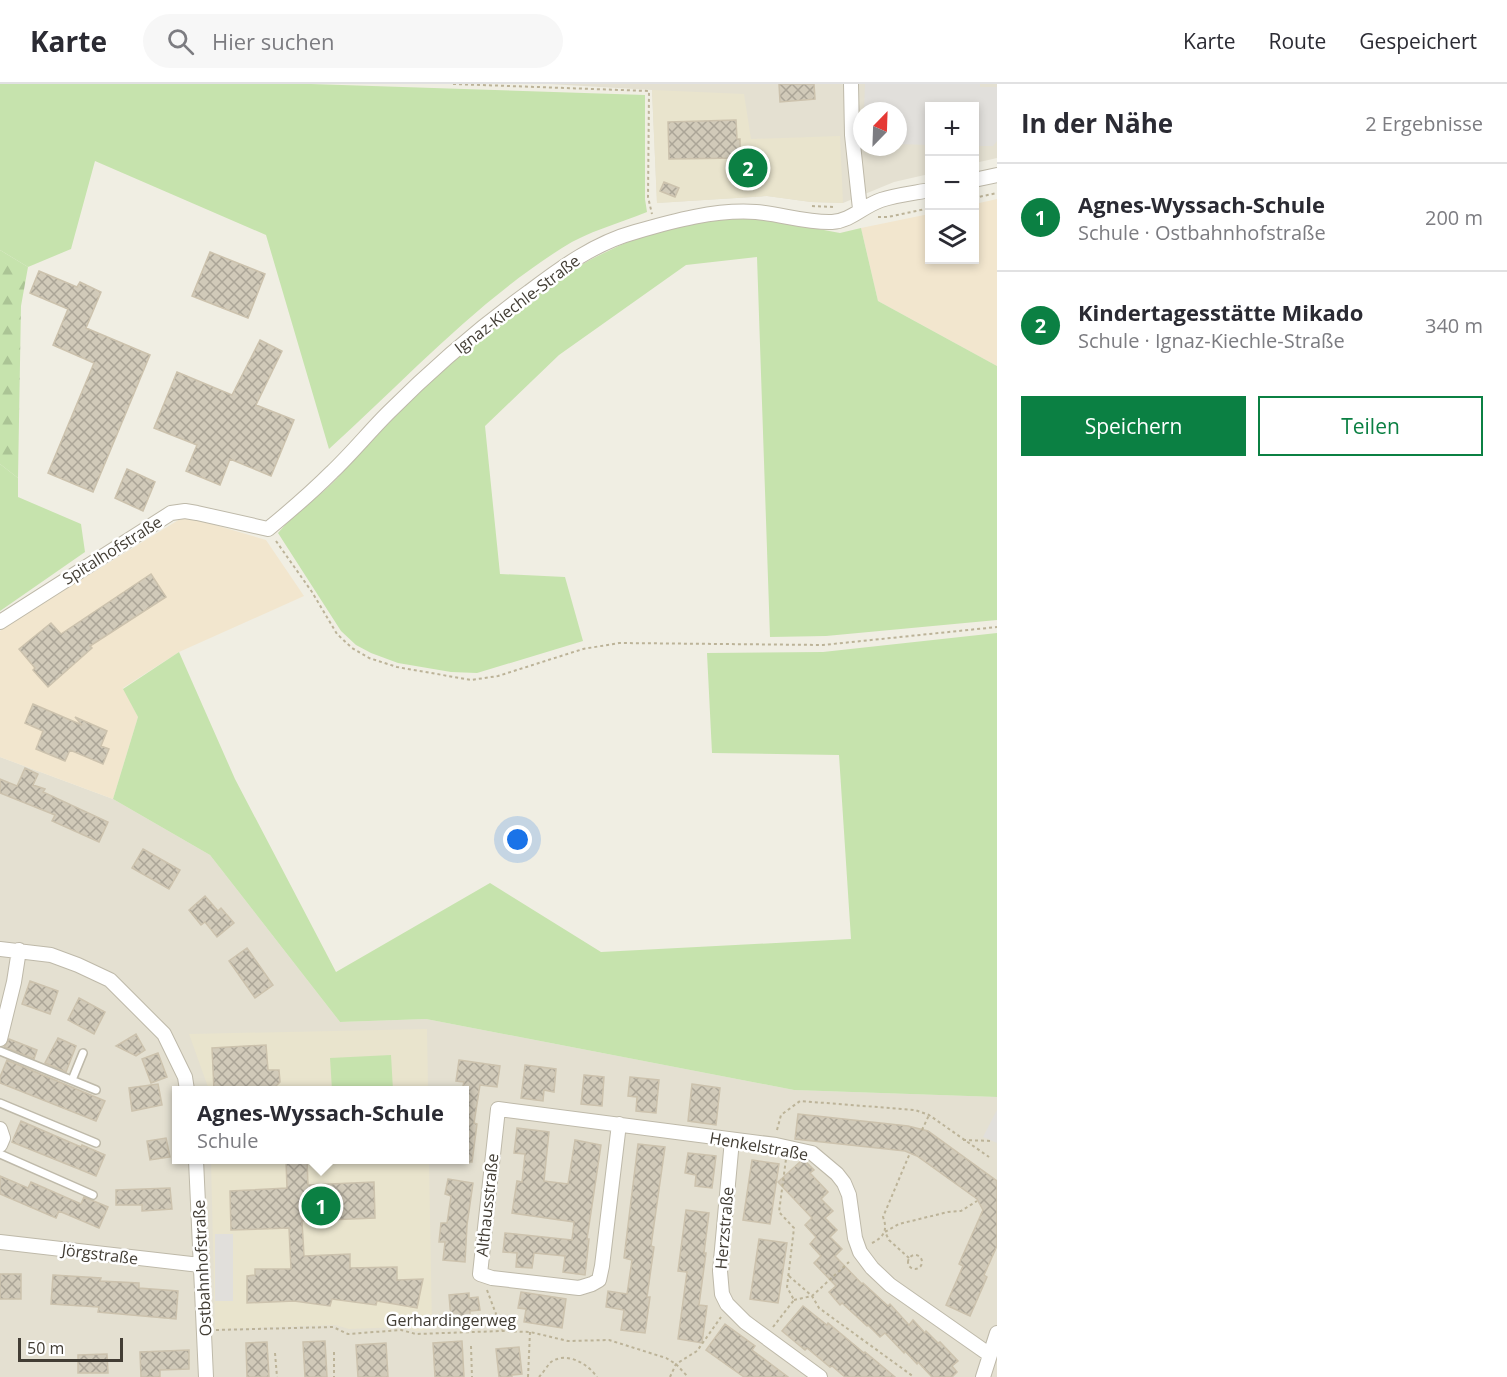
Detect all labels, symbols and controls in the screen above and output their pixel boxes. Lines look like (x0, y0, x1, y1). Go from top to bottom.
search box (143, 14, 563, 68)
text: Karte (30, 22, 107, 60)
icon: search (164, 25, 197, 58)
text: Hier suchen (212, 26, 335, 56)
text: Karte (1183, 27, 1235, 55)
text: Route (1268, 27, 1326, 55)
text: Gespeichert (1359, 27, 1477, 55)
north arrow (853, 102, 907, 156)
map controls (925, 102, 979, 264)
button: + (925, 102, 979, 156)
text: In der Nähe (1021, 105, 1173, 141)
text: 2 Ergebnisse (1365, 110, 1483, 137)
pin: 2 (728, 146, 768, 190)
button: − (925, 156, 979, 210)
text: Agnes-Wyssach-Schule (1078, 189, 1325, 219)
text: 1 (1035, 204, 1046, 231)
text: 200 m (1425, 204, 1483, 231)
button: layers (925, 210, 979, 264)
text: Schule · Ostbahnhofstraße (1078, 219, 1326, 246)
street label: Ignaz-Kiechle-Straße (450, 250, 584, 358)
text: Kindertagesstätte Mikado (1078, 297, 1363, 327)
text: 2 (1035, 312, 1046, 339)
text: 340 m (1425, 312, 1483, 339)
text: Schule · Ignaz-Kiechle-Straße (1078, 327, 1345, 354)
button: Speichern (1021, 396, 1246, 456)
button: Teilen (1258, 396, 1483, 456)
street label: Spitalhofstraße (58, 511, 166, 589)
your location (503, 825, 532, 854)
popup (172, 1086, 469, 1164)
text: Agnes-Wyssach-Schule (197, 1097, 444, 1127)
text: Schule (197, 1127, 258, 1154)
street label: Henkelstraße (708, 1127, 810, 1165)
street label: Althausstraße (471, 1152, 503, 1258)
pin: 1 (302, 1184, 340, 1228)
street label: Herzstraße (709, 1186, 739, 1270)
street label: Ostbahnhofstraße (187, 1199, 217, 1337)
street label: Jörgstraße (59, 1238, 139, 1270)
street label: Gerhardingerweg (386, 1309, 516, 1331)
scale bar (18, 1335, 123, 1362)
text: 50 m (27, 1337, 64, 1359)

